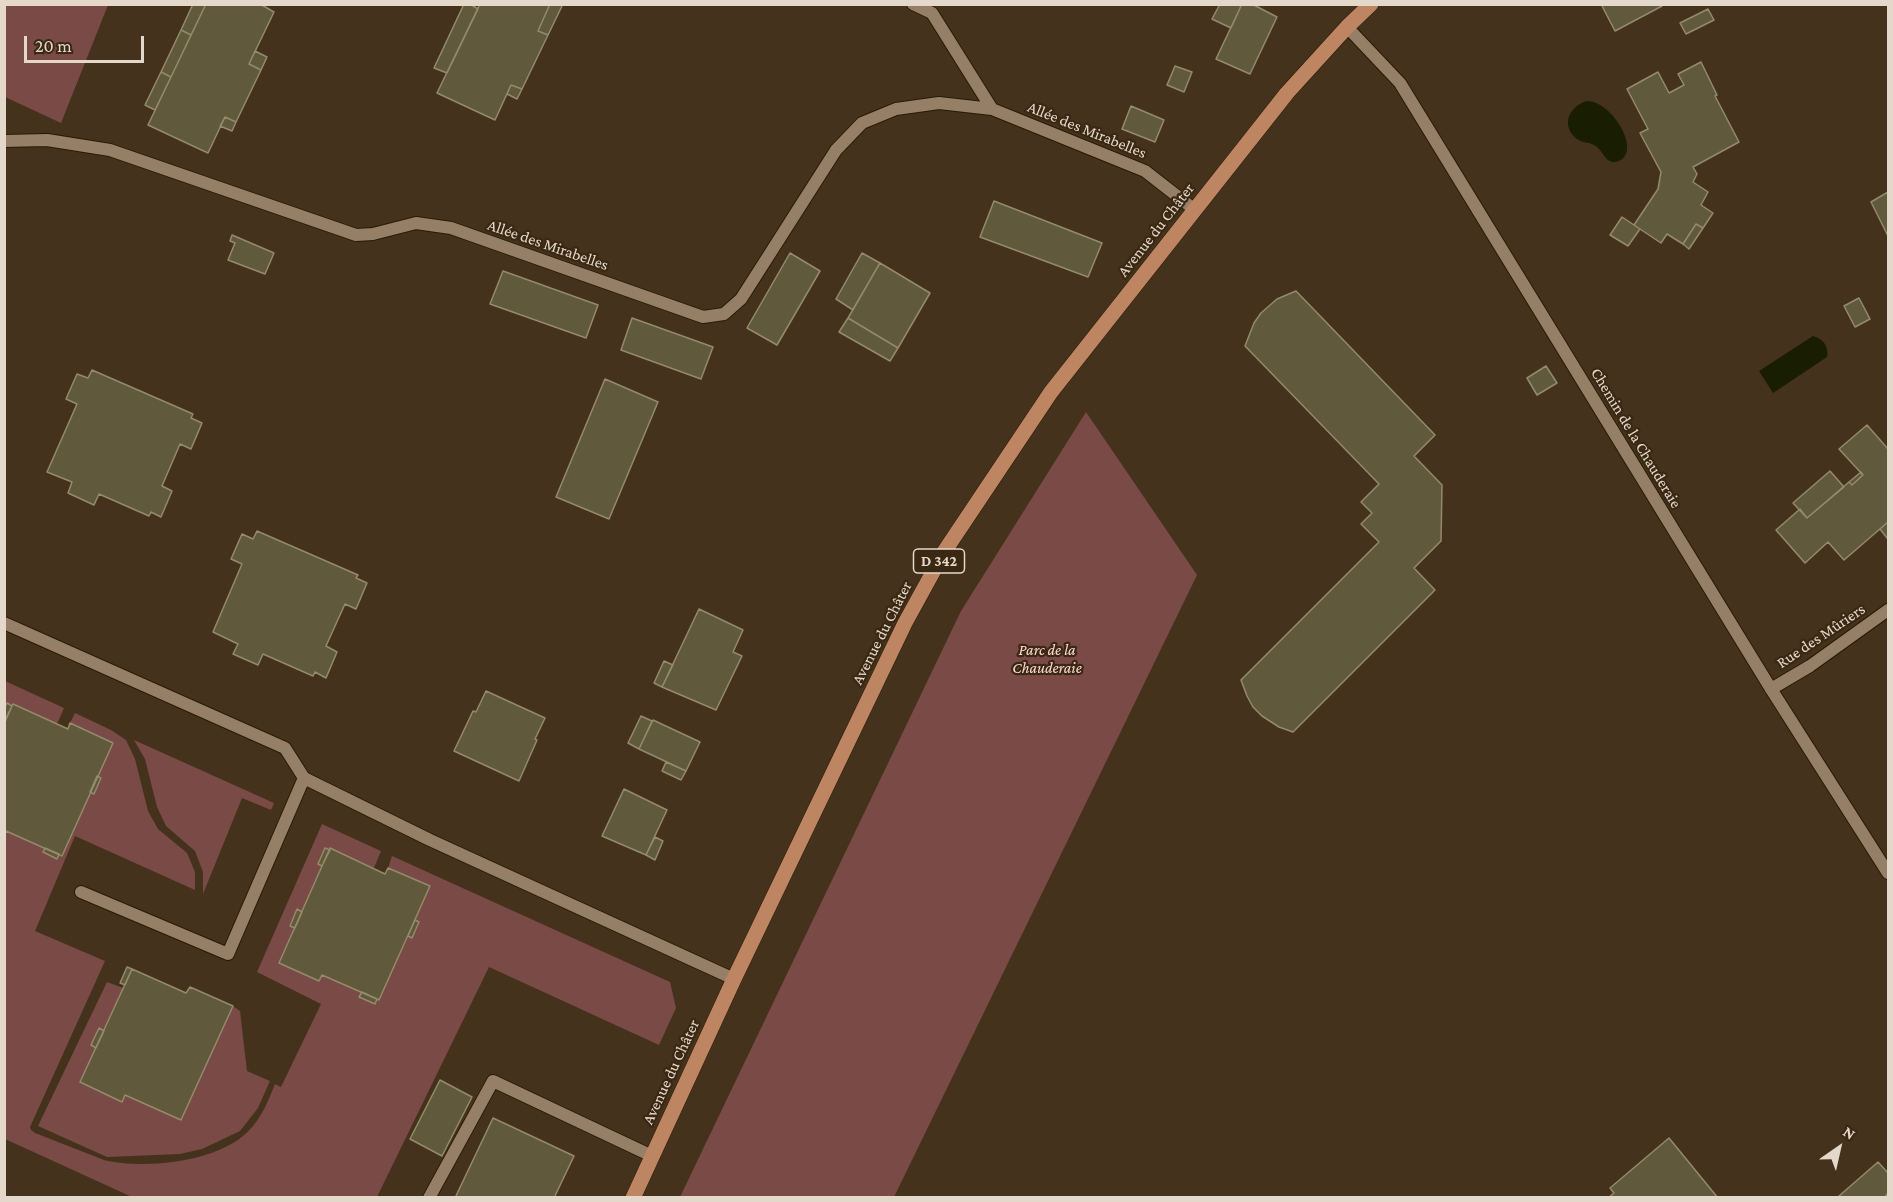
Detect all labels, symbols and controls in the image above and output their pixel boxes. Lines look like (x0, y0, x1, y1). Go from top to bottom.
scale bar (27, 24, 147, 62)
text: 20 m (35, 36, 72, 56)
street label: Allée des Mirabelles (1025, 97, 1149, 163)
street label: Avenue du Châter (1114, 179, 1198, 281)
street label: Allée des Mirabelles (485, 215, 611, 275)
street label: Chemin de la Chauderaie (1587, 364, 1685, 512)
road number: D 342 (914, 549, 964, 573)
street label: Avenue du Châter (848, 578, 916, 688)
street label: Rue des Mûriers (1773, 599, 1869, 673)
park label: Parc de la Chauderaie (1012, 640, 1082, 678)
street label: Avenue du Châter (638, 1017, 704, 1127)
north arrow (1809, 1118, 1869, 1178)
text: N (1840, 1123, 1859, 1143)

